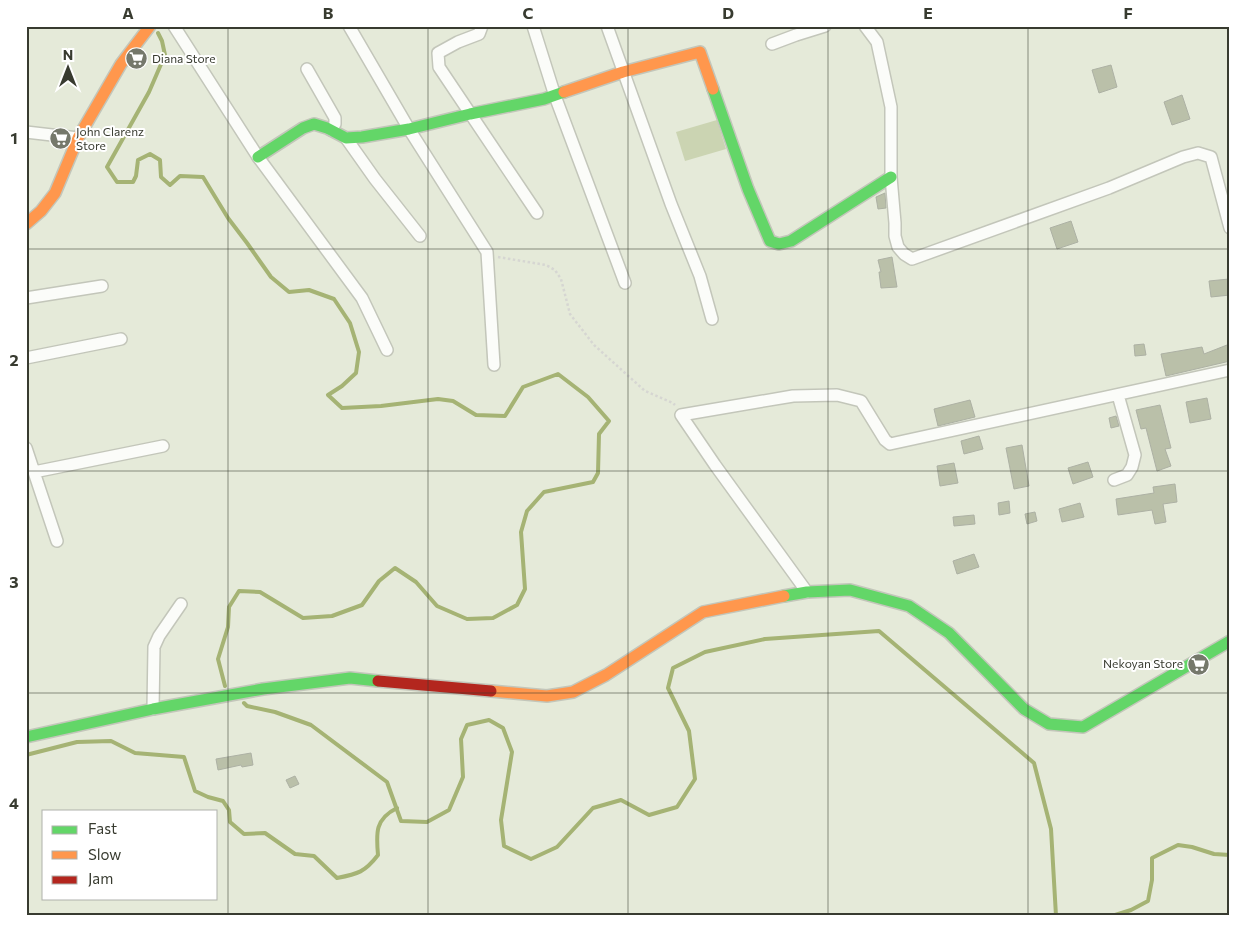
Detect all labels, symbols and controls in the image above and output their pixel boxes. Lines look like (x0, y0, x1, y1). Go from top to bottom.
text: A (122, 3, 134, 22)
text: B (323, 3, 334, 22)
text: C (523, 3, 534, 22)
text: D (722, 3, 734, 22)
text: E (923, 3, 933, 22)
text: F (1123, 3, 1133, 22)
north arrow (42, 42, 92, 92)
text: N (63, 46, 73, 63)
supermarket icon: Diana Store (124, 47, 148, 71)
place label: Diana Store (152, 51, 216, 65)
place label: John Clarenz Store (76, 124, 144, 152)
supermarket icon: John Clarenz Store (48, 127, 72, 151)
text: 1 (10, 128, 18, 147)
text: 2 (9, 350, 19, 369)
text: 3 (9, 572, 19, 591)
supermarket icon: Nekoyan Store (1187, 652, 1211, 676)
place label: Nekoyan Store (1103, 656, 1183, 670)
text: 4 (9, 793, 19, 812)
legend (42, 810, 218, 900)
text: Fast (88, 819, 117, 837)
text: Slow (88, 845, 121, 863)
text: Jam (88, 869, 113, 887)

